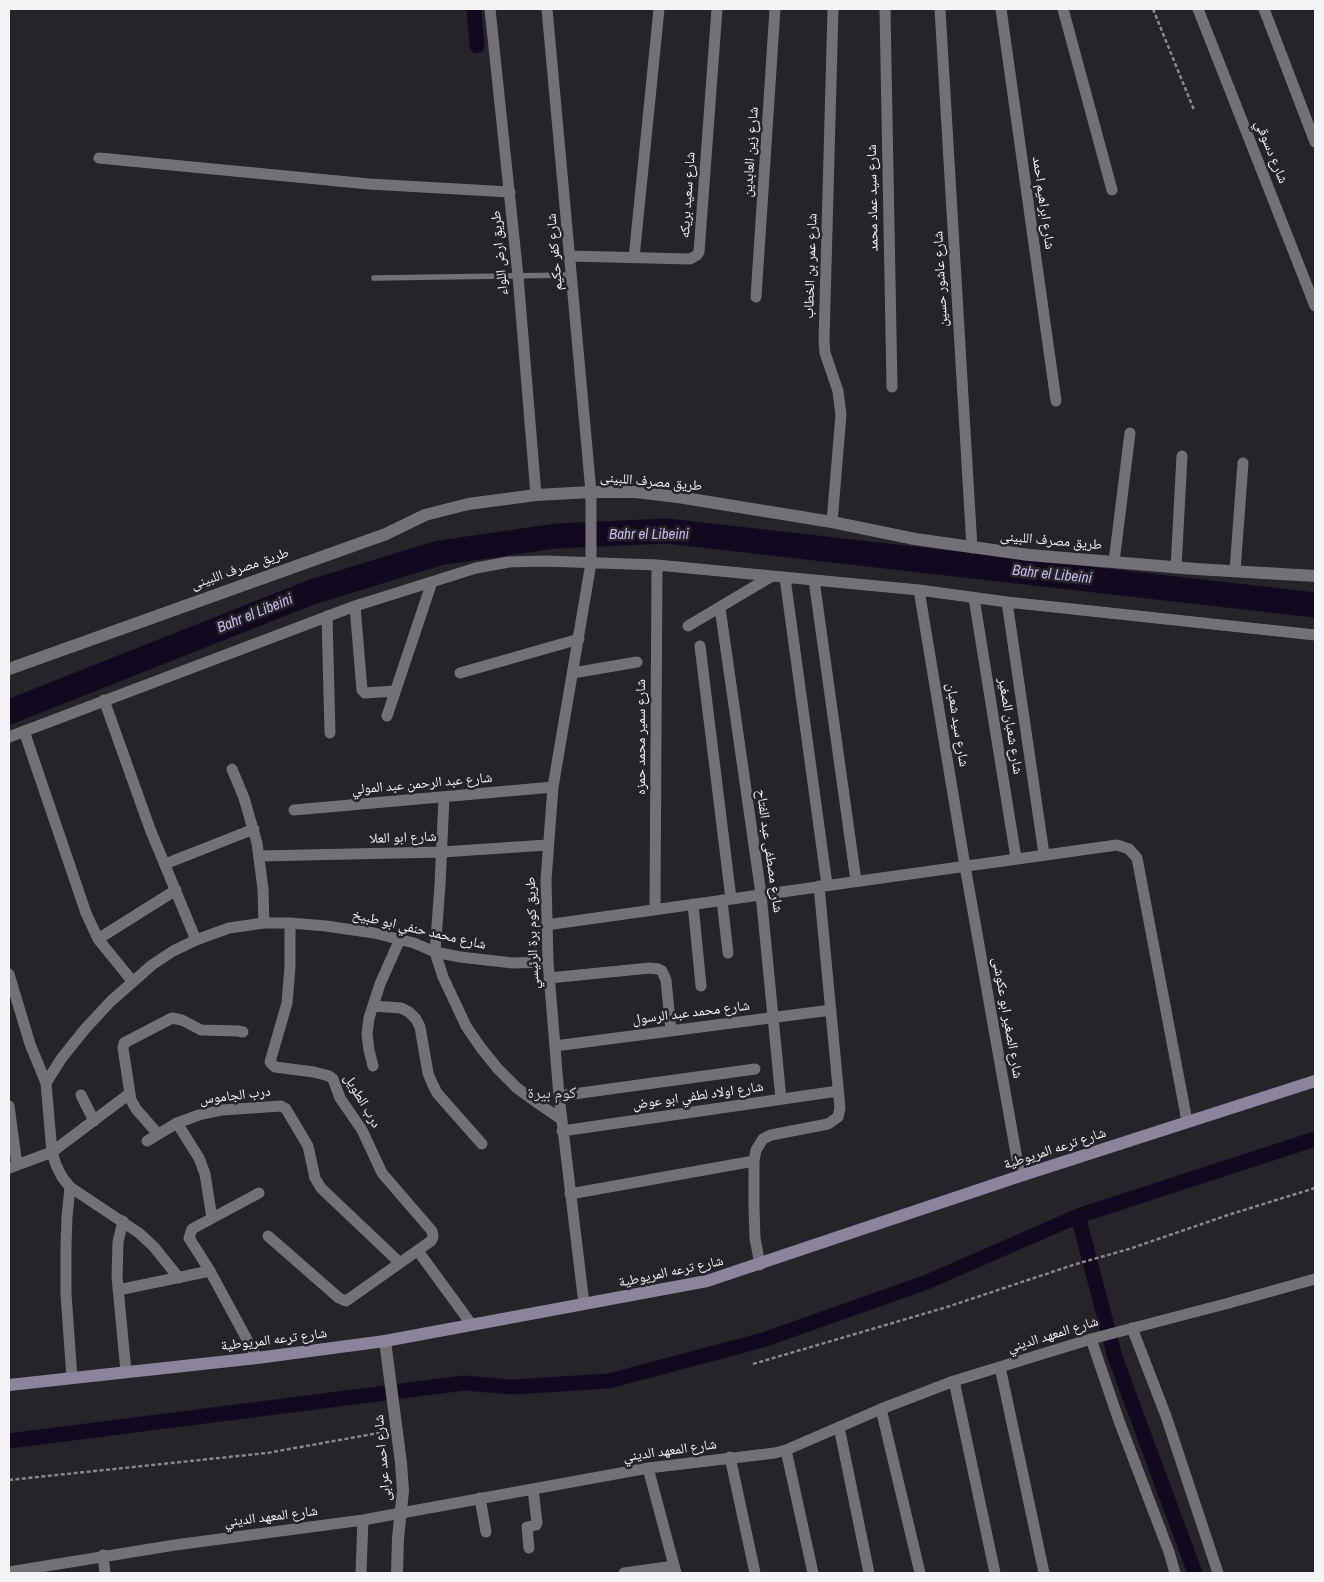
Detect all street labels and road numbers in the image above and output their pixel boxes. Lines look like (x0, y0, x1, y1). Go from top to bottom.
street label: شارع زين العابدين (739, 106, 763, 198)
street label: شارع دسوقي (1251, 118, 1291, 186)
street label: شارع سيد عماد محمد (864, 144, 882, 252)
street label: شارع سعيد بريكه (677, 151, 699, 239)
street label: شارع ابراهيم احمد (1028, 156, 1058, 250)
street label: طريق ارض اللواء (488, 210, 512, 296)
street label: شارع كفر حكيم (543, 213, 567, 291)
street label: شارع عمر بن الخطاب (801, 213, 821, 319)
street label: شارع عاشور حسين (930, 231, 952, 327)
street label: طريق مصرف اللبينى (599, 469, 703, 495)
street label: طريق مصرف اللبينى (999, 528, 1103, 554)
street label: طريق مصرف اللبينى (189, 544, 291, 594)
street label: شارع شعبان الصغير (994, 677, 1026, 775)
street label: شارع سمير محمد حمزه (633, 679, 649, 795)
street label: شارع سيد شعبان (942, 682, 972, 768)
street label: شارع عبد الرحمن عبد المولي (351, 769, 493, 799)
street label: شارع مصطفى عبد الفتاح (752, 788, 786, 914)
street label: شارع ابو العلا (369, 828, 437, 848)
street label: طريق كوم برة الرئيسي (523, 877, 543, 989)
street label: شارع محمد حنفي ابو طبيخ (350, 906, 488, 954)
street label: شارع الصغير ابو عكوشى (988, 956, 1026, 1080)
street label: شارع محمد عبد الرسول (631, 997, 751, 1029)
street label: درب الطويل (340, 1071, 384, 1131)
street label: شارع اولاد لطفي ابو عوض (632, 1079, 764, 1113)
street label: درب الجاموس (199, 1083, 271, 1109)
street label: شارع ترعه المريوطية (1002, 1125, 1108, 1173)
street label: شارع ترعه المريوطية (617, 1253, 725, 1291)
street label: شارع المعهد الديني (1005, 1313, 1101, 1357)
street label: شارع ترعه المريوطية (220, 1325, 328, 1355)
street label: شارع احمد عرابى (371, 1414, 395, 1502)
street label: شارع المعهد الديني (622, 1436, 718, 1466)
street label: شارع المعهد الديني (223, 1503, 319, 1531)

